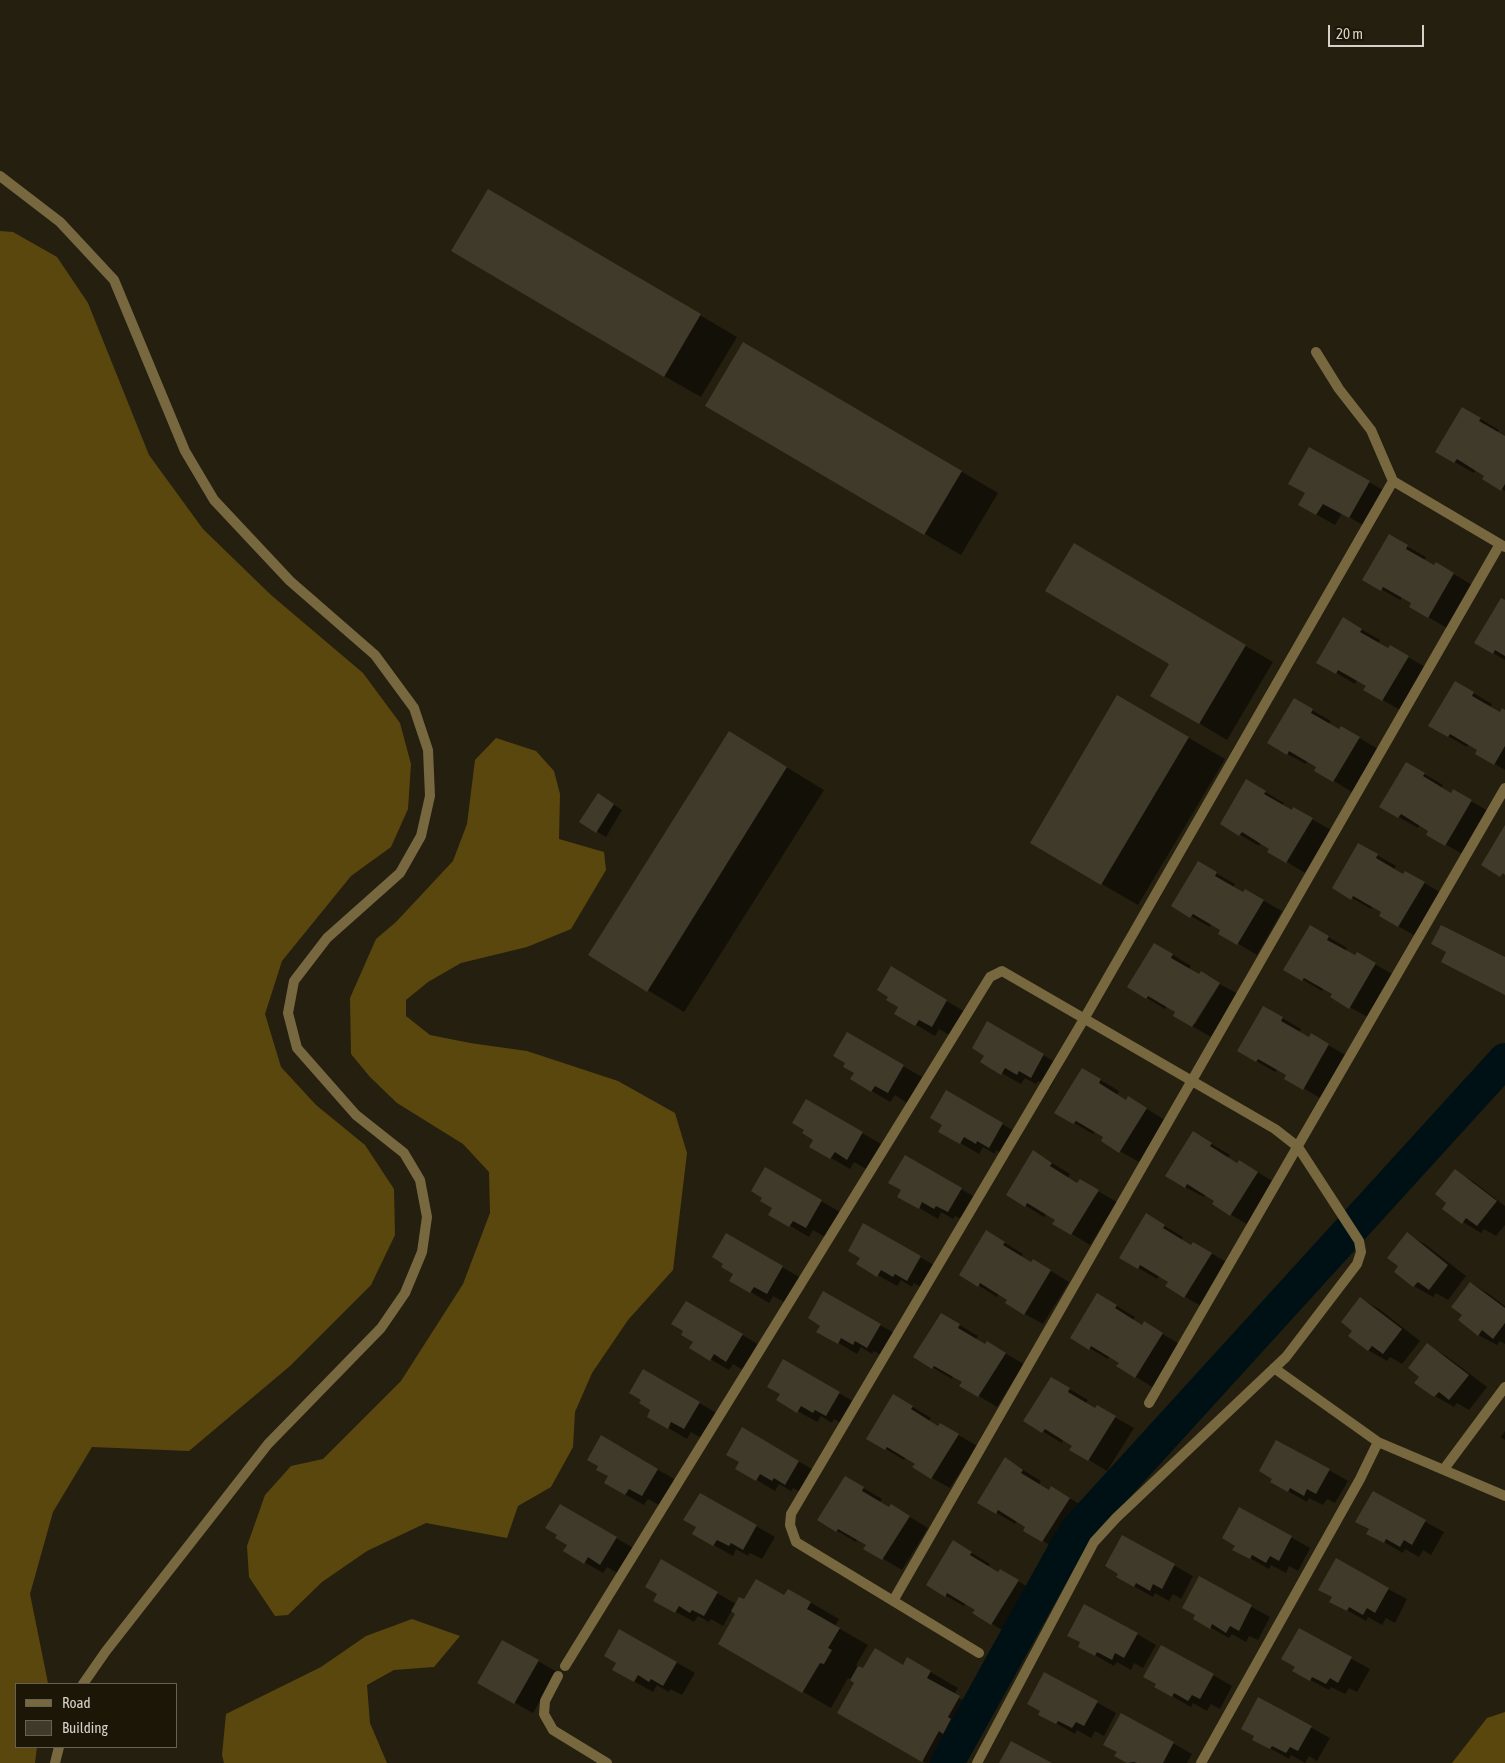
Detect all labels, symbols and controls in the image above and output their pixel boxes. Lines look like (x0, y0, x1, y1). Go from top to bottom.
scale bar (1330, 15, 1426, 47)
text: 20 m (1336, 25, 1363, 42)
legend (15, 1683, 178, 1748)
text: Road (62, 1694, 91, 1711)
text: Building (62, 1719, 108, 1736)

